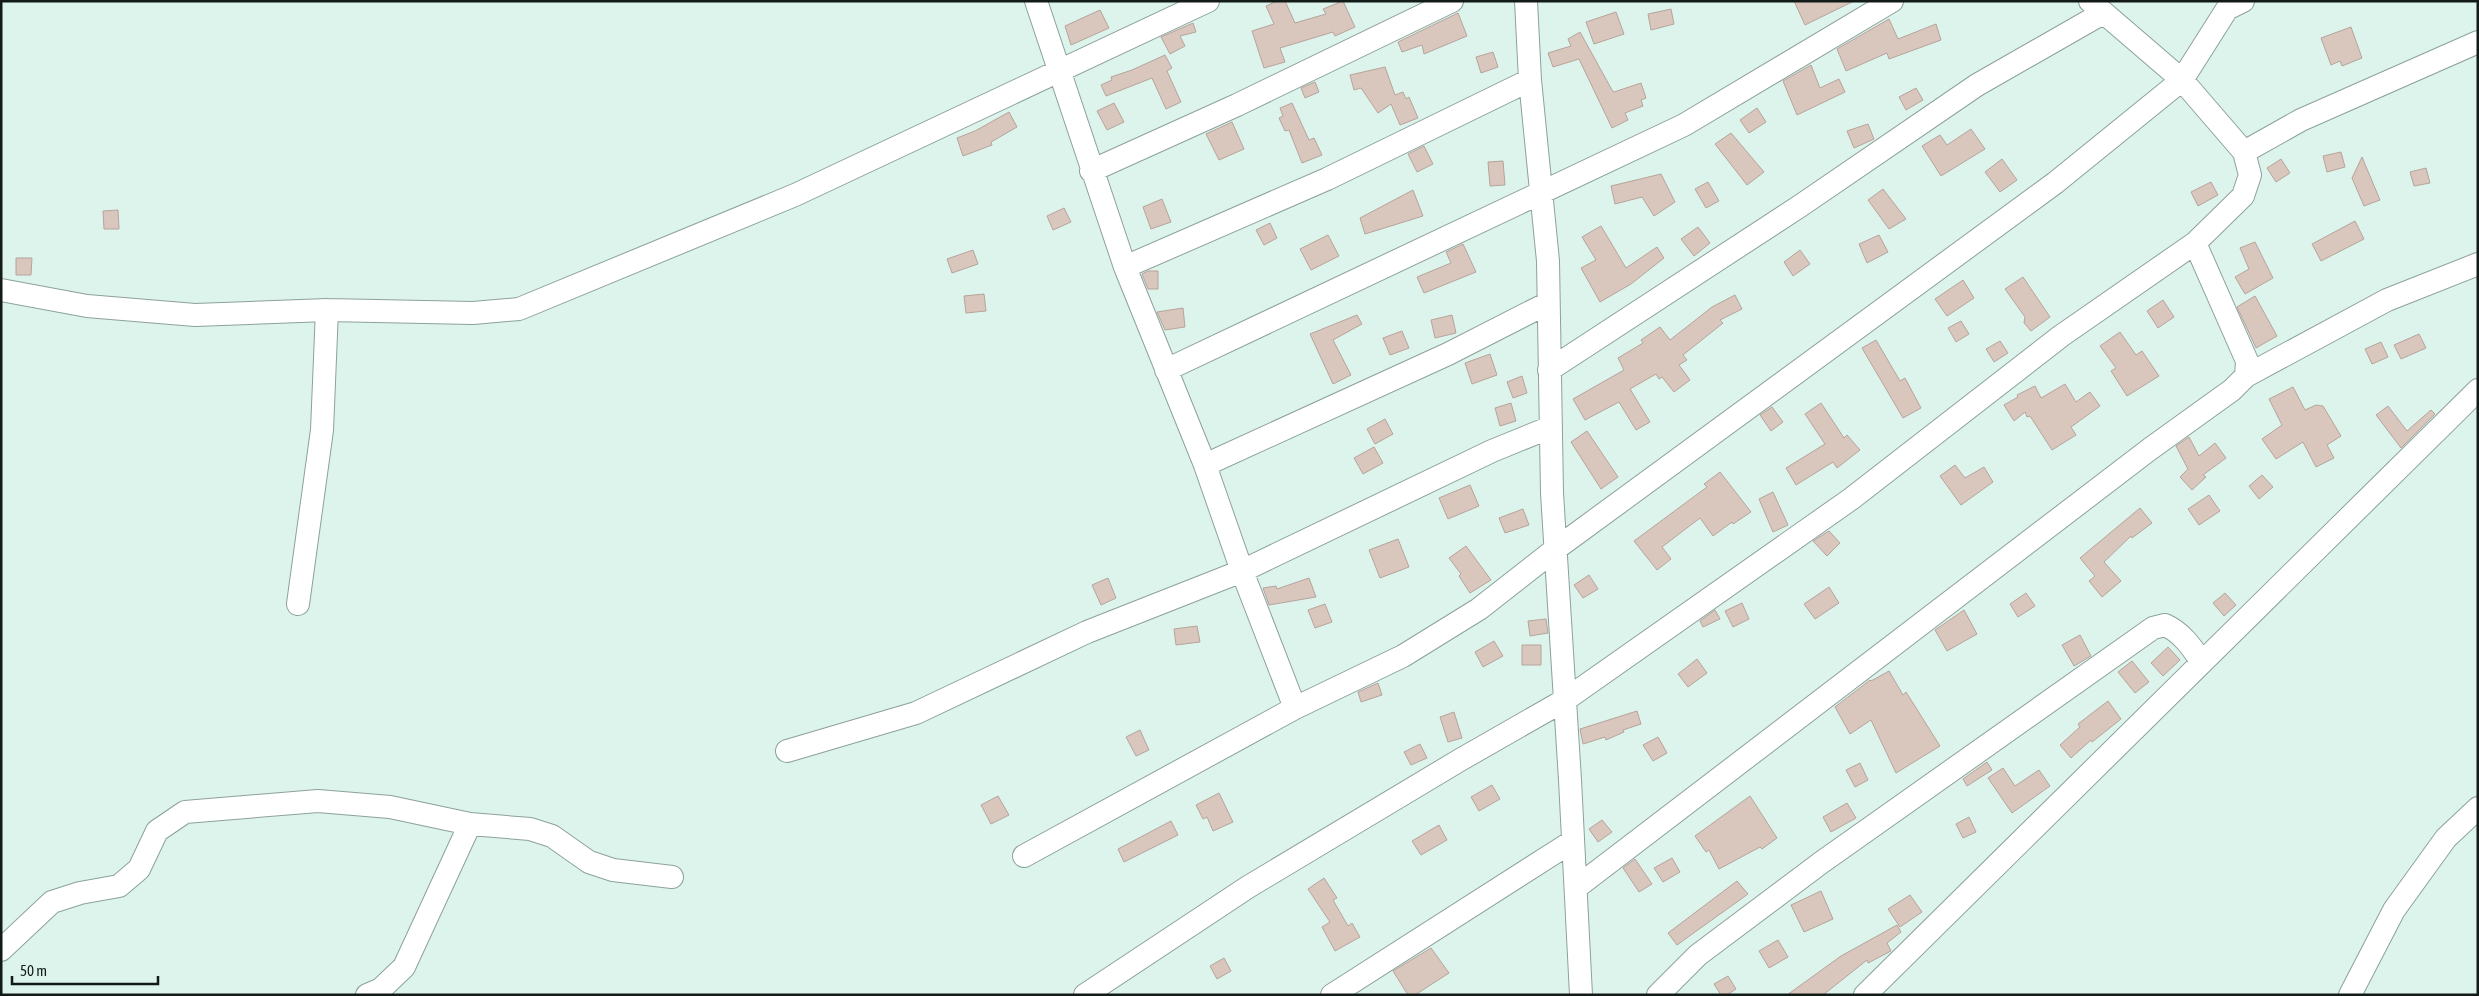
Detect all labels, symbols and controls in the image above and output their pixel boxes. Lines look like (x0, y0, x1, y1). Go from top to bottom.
scale bar (12, 954, 159, 986)
text: 50 m (20, 962, 47, 979)

